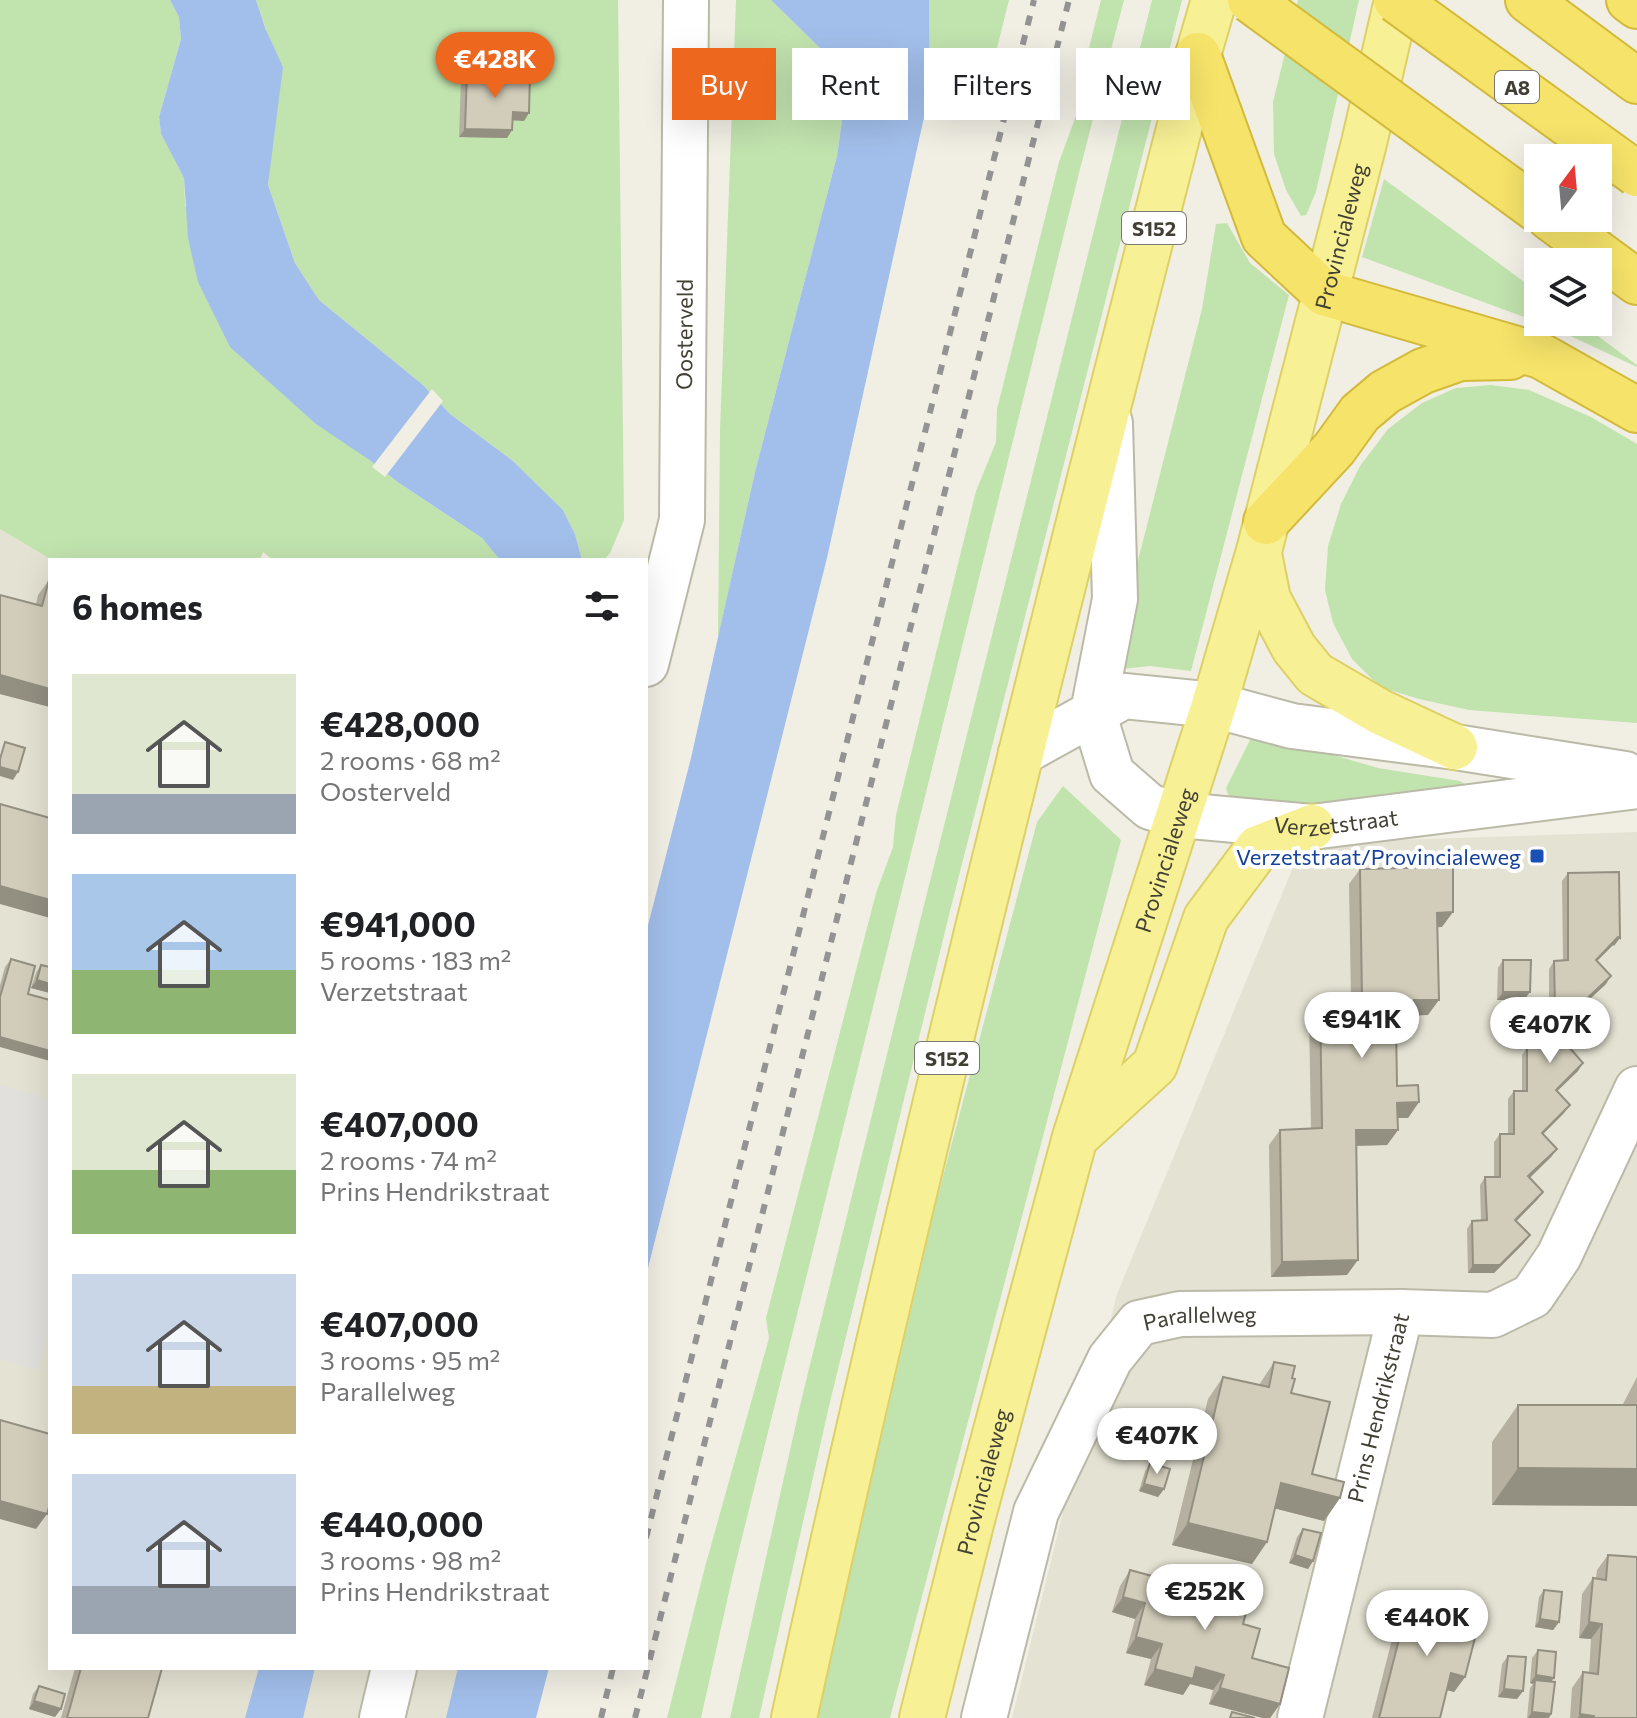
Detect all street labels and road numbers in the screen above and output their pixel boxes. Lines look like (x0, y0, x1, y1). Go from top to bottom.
road number: A8 (1495, 71, 1539, 103)
street label: Provincialeweg (1308, 160, 1372, 312)
road number: S152 (1122, 212, 1186, 244)
street label: Oosterveld (670, 279, 697, 390)
street label: Provincialeweg (1128, 784, 1200, 936)
street label: Verzetstraat (1272, 803, 1400, 841)
road number: S152 (915, 1042, 979, 1074)
street label: Parallelweg (1140, 1300, 1257, 1335)
street label: Prins Hendrikstraat (1341, 1310, 1414, 1505)
street label: Provincialeweg (950, 1405, 1015, 1558)

